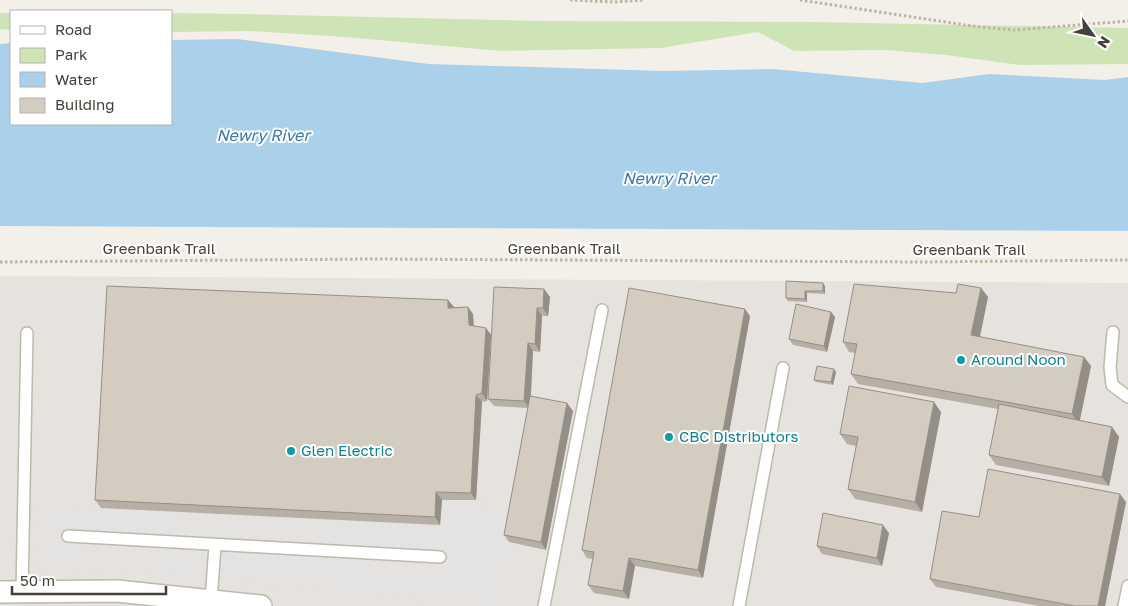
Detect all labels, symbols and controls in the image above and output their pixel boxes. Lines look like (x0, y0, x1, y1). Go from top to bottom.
legend (10, 10, 172, 125)
north arrow (1068, 10, 1118, 60)
text: Road (55, 20, 92, 38)
text: N (1094, 33, 1114, 51)
text: Park (55, 45, 88, 63)
text: Water (55, 70, 98, 88)
text: Building (55, 95, 115, 113)
water label: Newry River (216, 125, 312, 145)
water label: Newry River (622, 168, 718, 188)
street label: Greenbank Trail (103, 239, 216, 257)
street label: Greenbank Trail (508, 239, 621, 257)
street label: Greenbank Trail (913, 240, 1026, 258)
place label: Around Noon (971, 350, 1066, 368)
marker: Around Noon (955, 354, 967, 366)
place label: CBC Distributors (679, 427, 799, 445)
marker: CBC Distributors (663, 431, 675, 443)
place label: Glen Electric (301, 441, 393, 459)
marker: Glen Electric (285, 445, 297, 457)
scale bar (12, 564, 166, 596)
text: 50 m (20, 571, 55, 589)

